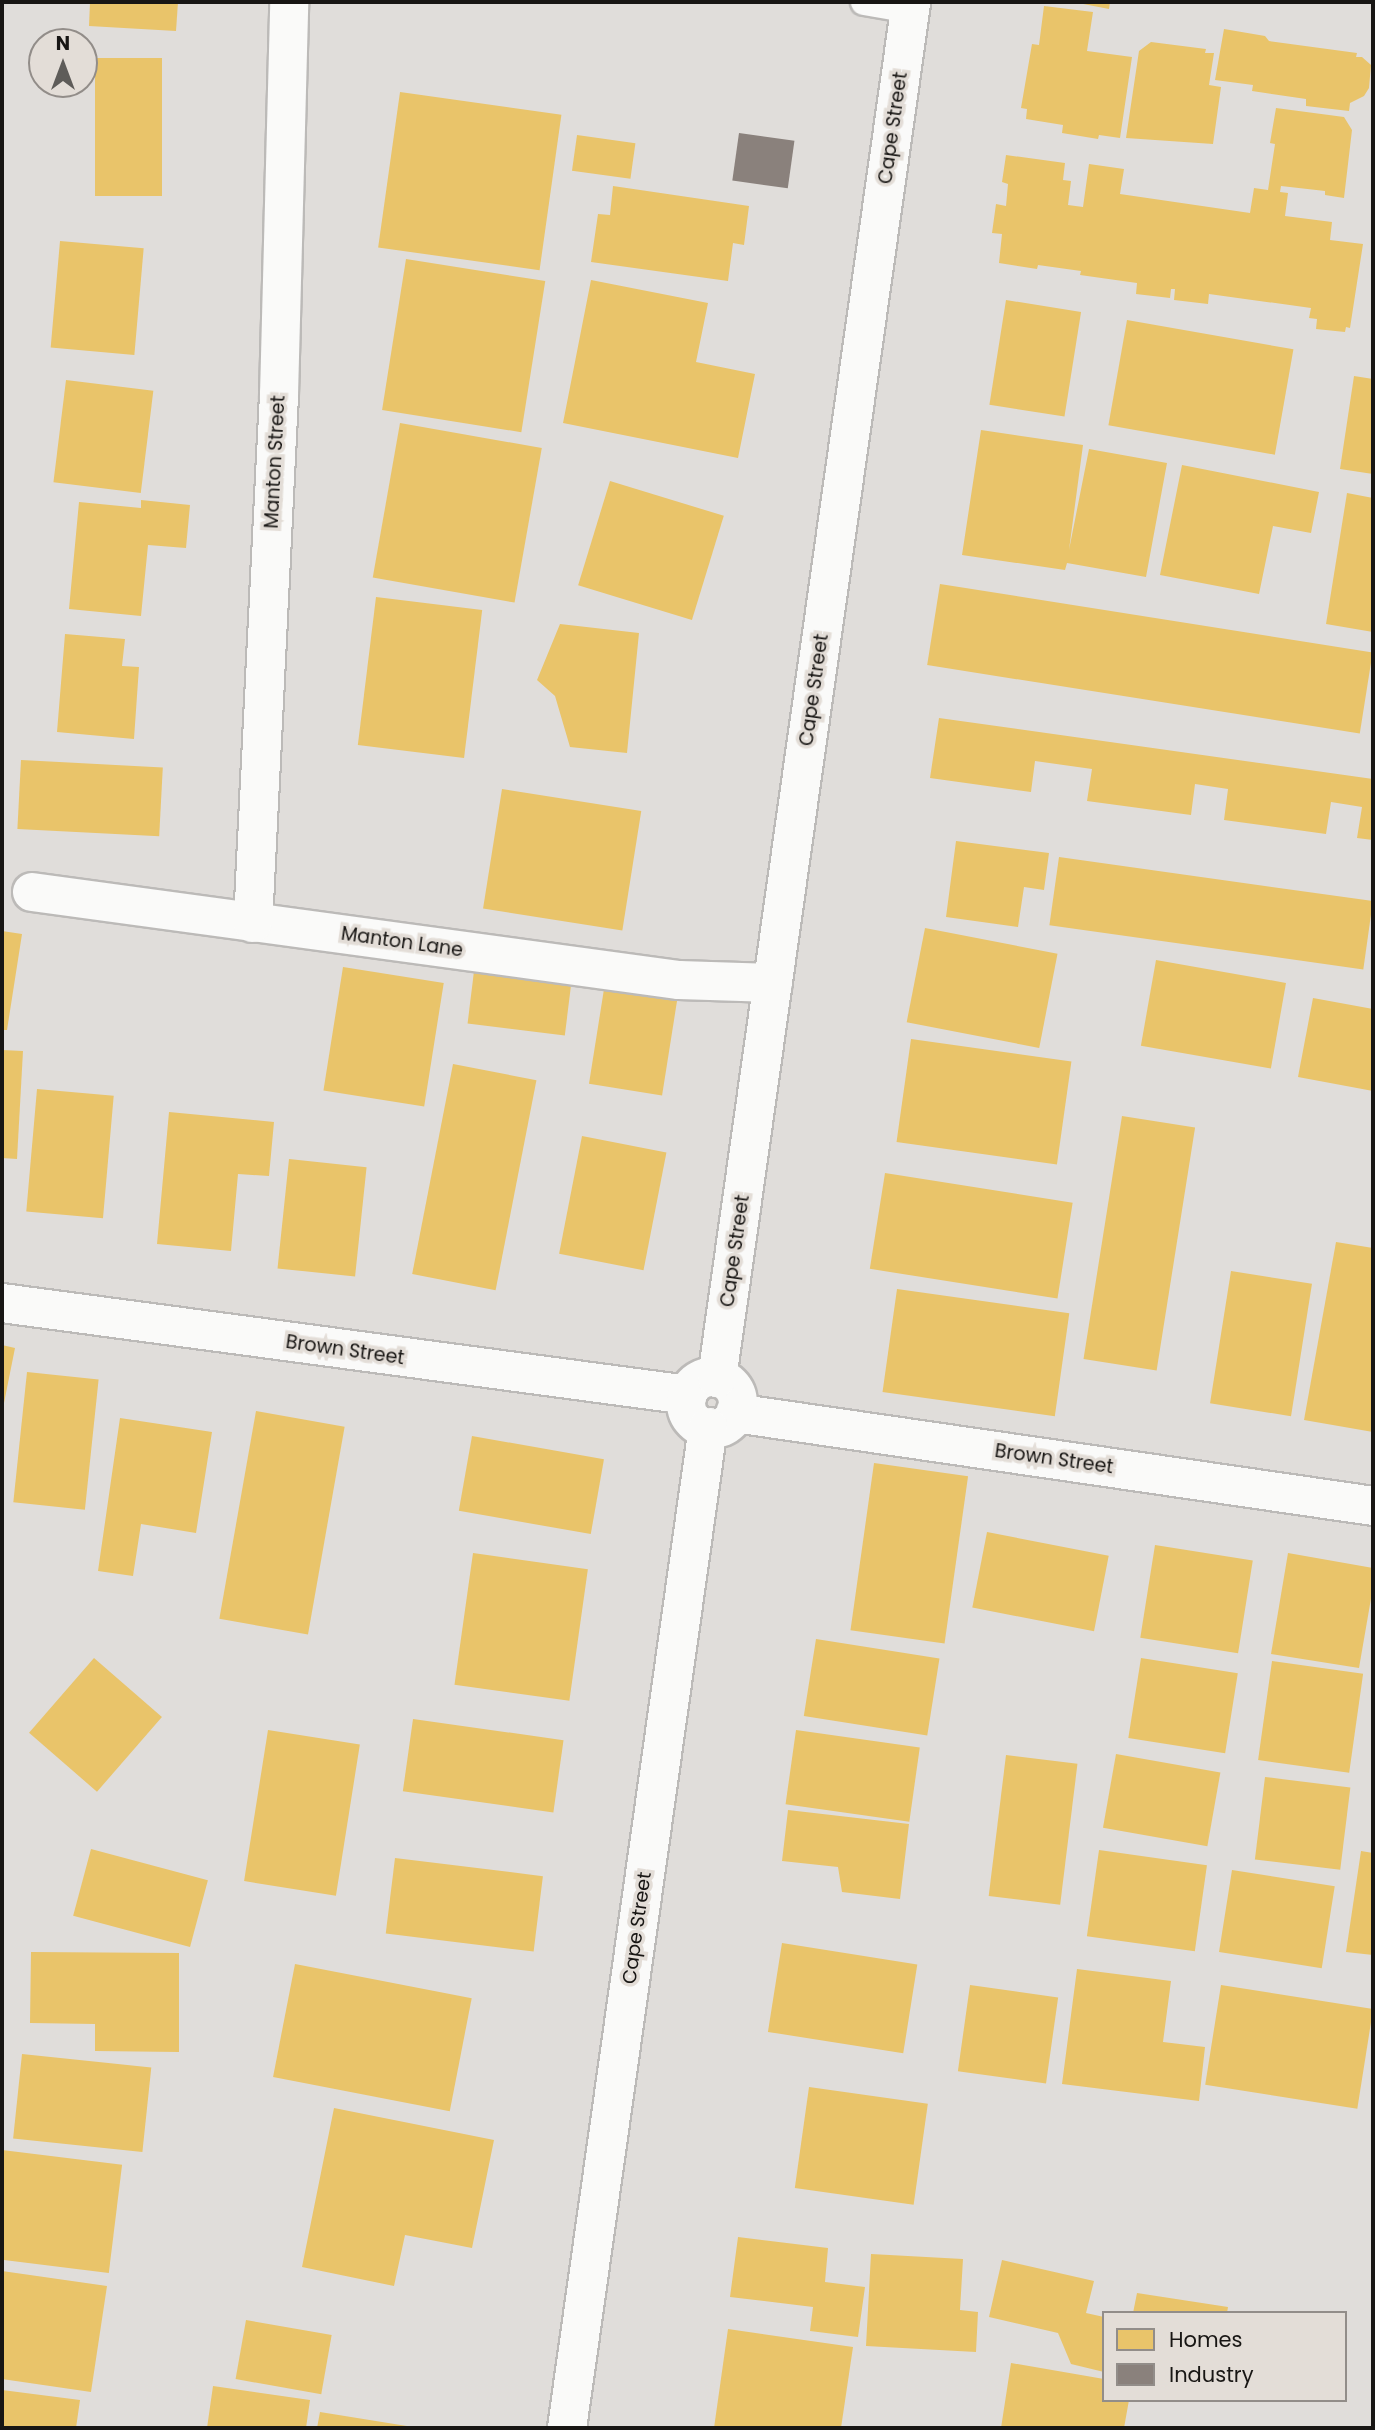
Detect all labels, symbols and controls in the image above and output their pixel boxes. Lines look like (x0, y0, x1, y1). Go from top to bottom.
north arrow (28, 28, 98, 98)
text: N (56, 30, 70, 57)
street label: Cape Street (874, 71, 912, 185)
street label: Manton Street (260, 395, 290, 529)
street label: Cape Street (795, 633, 833, 747)
street label: Manton Lane (340, 922, 464, 962)
street label: Cape Street (716, 1194, 754, 1308)
street label: Brown Street (284, 1330, 406, 1370)
street label: Brown Street (993, 1439, 1115, 1479)
street label: Cape Street (618, 1871, 656, 1985)
legend (1102, 2311, 1347, 2402)
text: Homes (1169, 2325, 1243, 2354)
text: Industry (1169, 2360, 1254, 2389)

